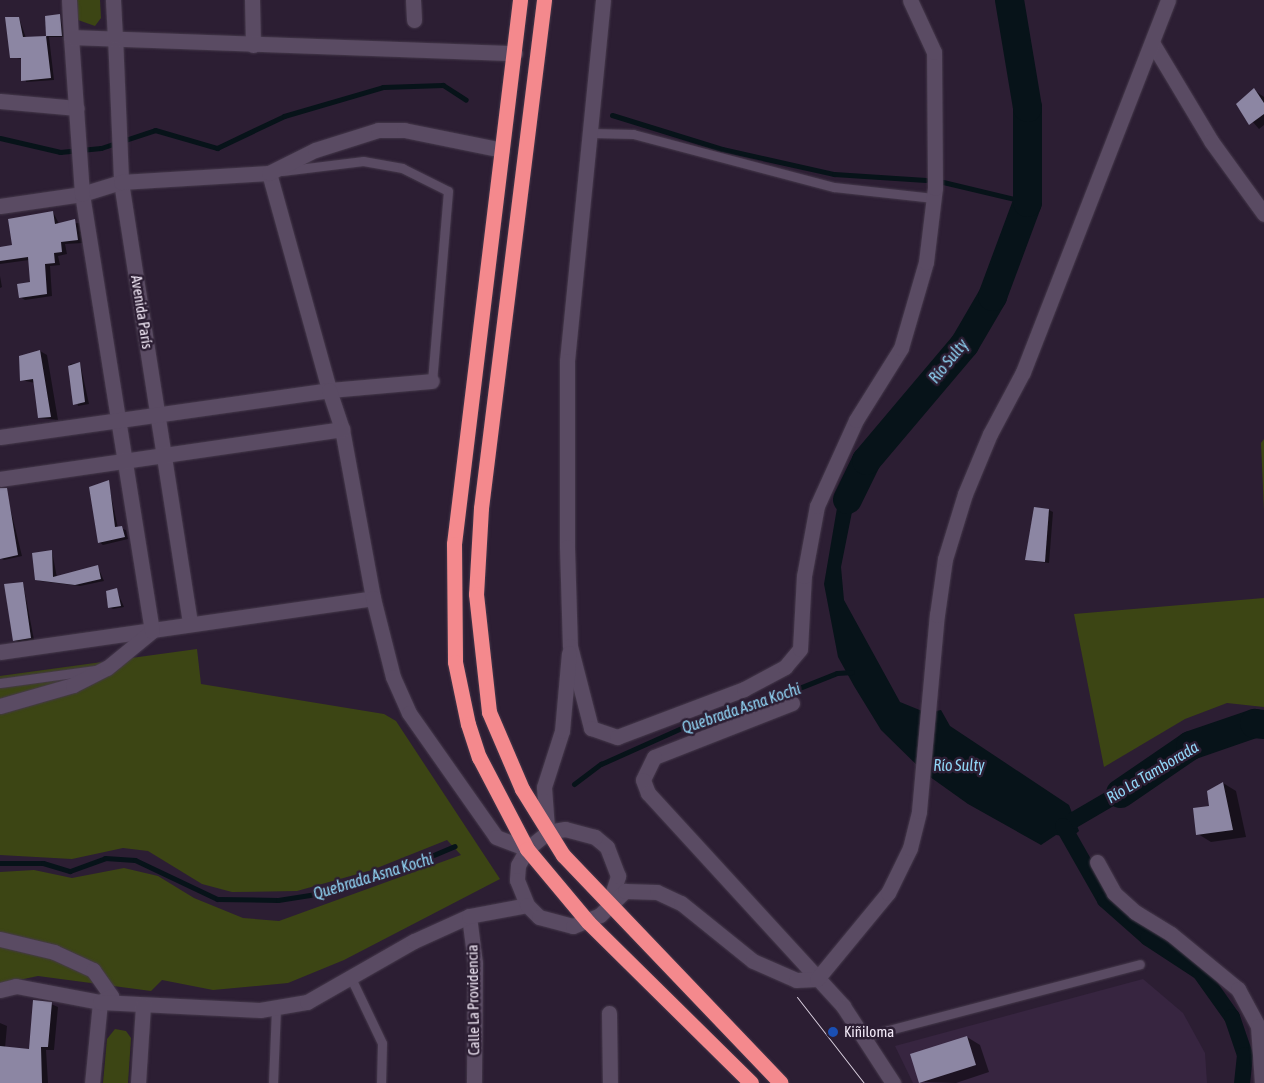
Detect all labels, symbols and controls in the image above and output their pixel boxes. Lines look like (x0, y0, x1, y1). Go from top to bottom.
street label: Avenida París (127, 274, 157, 350)
water label: Río Sulty (924, 335, 972, 387)
water label: Quebrada Asna Kochi (679, 679, 803, 737)
water label: Río La Tamborada (1102, 737, 1202, 807)
water label: Río Sulty (933, 755, 985, 775)
water label: Quebrada Asna Kochi (311, 849, 435, 903)
street label: Calle La Providencia (463, 945, 483, 1055)
place label: Kiñiloma (844, 1023, 894, 1041)
marker: Kiñiloma (826, 1025, 840, 1039)

